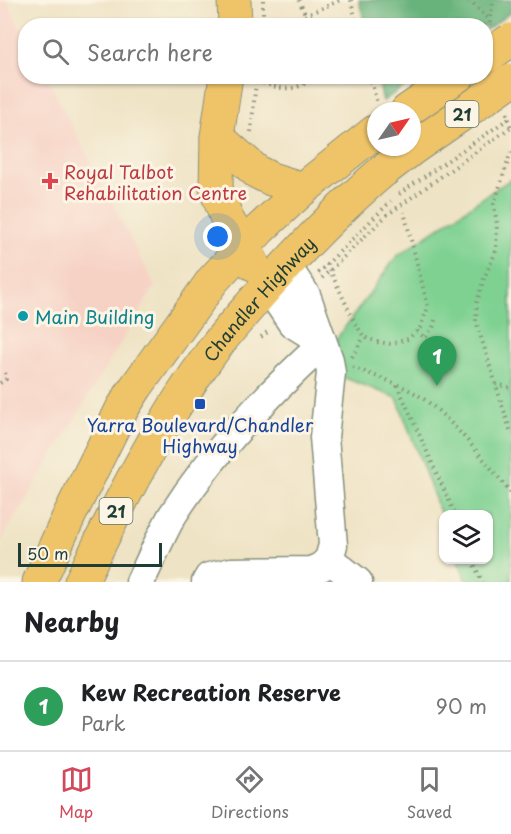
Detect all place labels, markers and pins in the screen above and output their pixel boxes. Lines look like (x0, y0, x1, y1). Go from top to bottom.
place label: Royal Talbot Rehabilitation Centre (64, 158, 247, 206)
marker: Royal Talbot Rehabilitation Centre (41, 172, 59, 190)
place label: Main Building (35, 303, 154, 330)
marker: Main Building (16, 309, 30, 323)
pin: 1 (418, 336, 456, 386)
marker: Yarra Boulevard/Chandler Highway (193, 397, 207, 411)
place label: Yarra Boulevard/Chandler Highway (87, 411, 314, 459)

